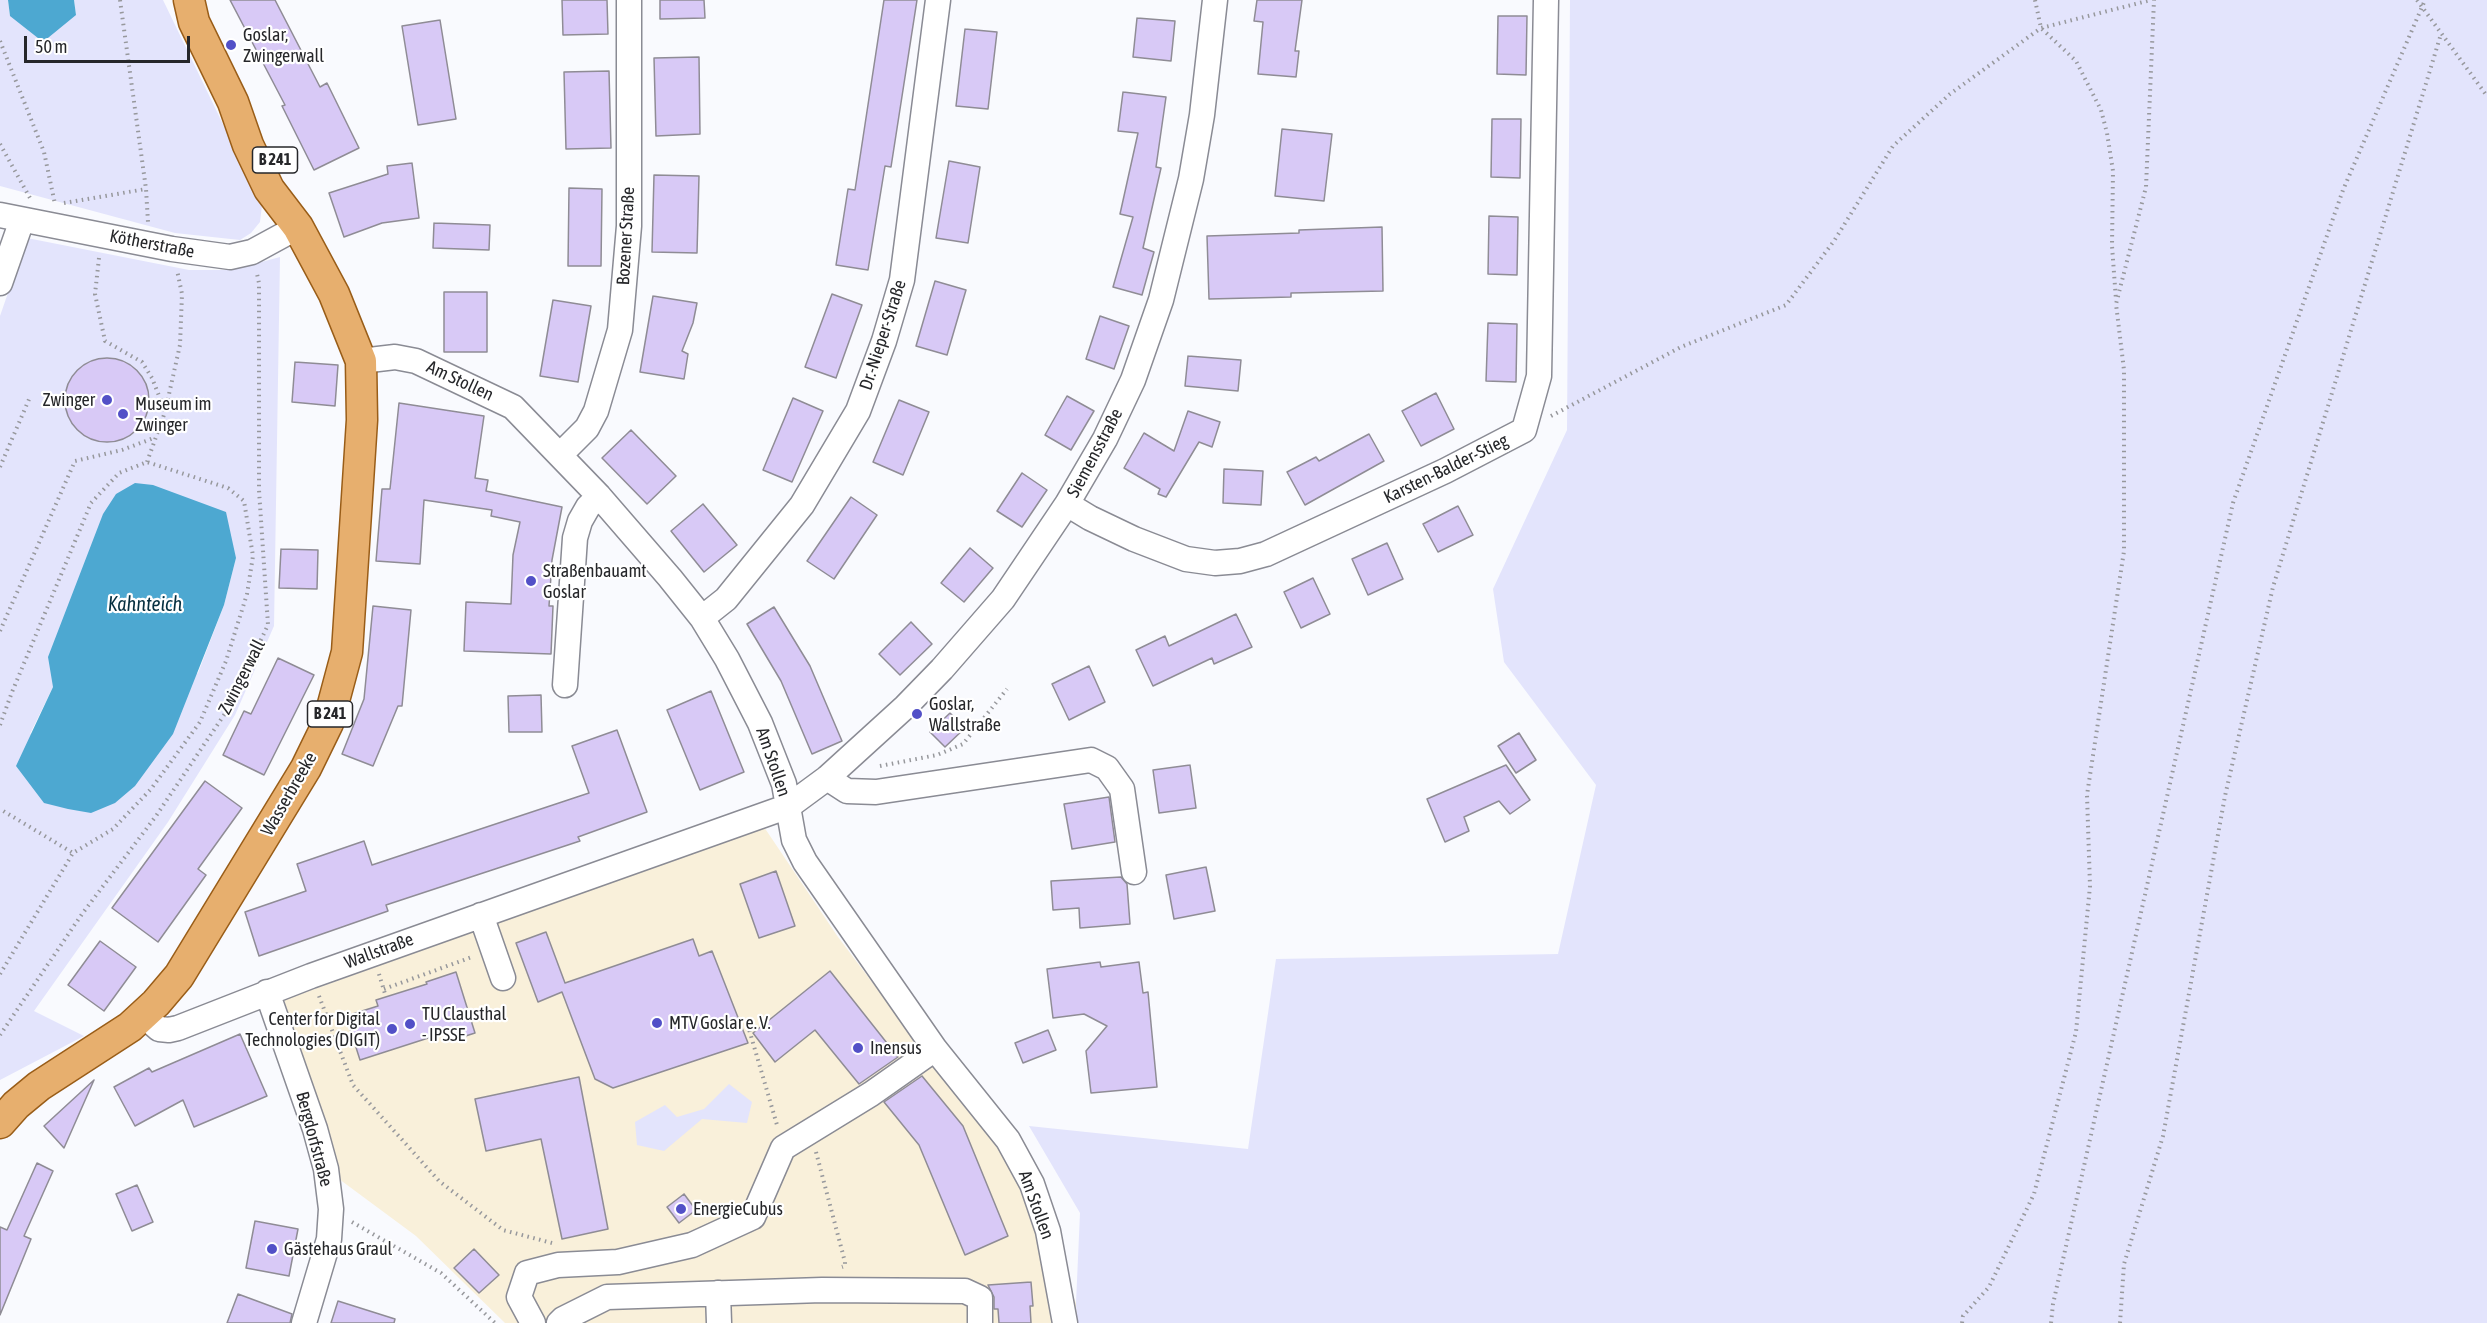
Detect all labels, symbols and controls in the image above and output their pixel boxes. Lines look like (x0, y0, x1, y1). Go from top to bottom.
scale bar (27, 24, 194, 62)
place label: Goslar, Zwingerwall (243, 24, 324, 66)
text: 50 m (35, 36, 67, 57)
marker: Goslar, Zwingerwall (224, 38, 238, 52)
road number: B 241 (252, 147, 298, 173)
street label: Bozener Straße (613, 186, 639, 286)
street label: Kötherstraße (108, 225, 196, 263)
street label: Dr.-Nieper-Straße (855, 277, 911, 393)
street label: Am Stollen (423, 356, 497, 406)
place label: Zwinger (42, 389, 95, 411)
marker: Zwinger (100, 393, 114, 407)
place label: Museum im Zwinger (135, 393, 211, 436)
street label: Siemensstraße (1063, 405, 1127, 501)
marker: Museum im Zwinger (116, 407, 130, 421)
street label: Karsten-Balder-Stieg (1380, 430, 1512, 508)
place label: Straßenbauamt Goslar (543, 560, 647, 602)
marker: Straßenbauamt Goslar (524, 574, 538, 588)
water label: Kahnteich (108, 593, 182, 617)
street label: Zwingerwall (214, 636, 270, 718)
place label: Goslar, Wallstraße (929, 693, 1001, 736)
road number: B 241 (308, 701, 352, 727)
marker: Goslar, Wallstraße (910, 707, 924, 721)
street label: Am Stollen (751, 725, 795, 799)
street label: Wasserbreeke (256, 748, 322, 840)
street label: Wallstraße (342, 929, 416, 973)
place label: TU Clausthal - IPSSE (422, 1003, 506, 1046)
place label: Center for Digital Technologies (DIGIT) (245, 1008, 380, 1050)
place label: MTV Goslar e. V. (669, 1012, 771, 1034)
marker: MTV Goslar e. V. (650, 1016, 664, 1030)
marker: TU Clausthal - IPSSE (403, 1017, 417, 1031)
marker: Center for Digital Technologies (DIGIT) (385, 1022, 399, 1036)
place label: Inensus (870, 1037, 922, 1059)
marker: Inensus (851, 1041, 865, 1055)
street label: Bergdorfstraße (291, 1089, 337, 1189)
street label: Am Stollen (1014, 1168, 1058, 1242)
place label: EnergieCubus (693, 1198, 783, 1220)
marker: EnergieCubus (674, 1202, 688, 1216)
place label: Gästehaus Graul (284, 1238, 392, 1260)
marker: Gästehaus Graul (265, 1242, 279, 1256)

